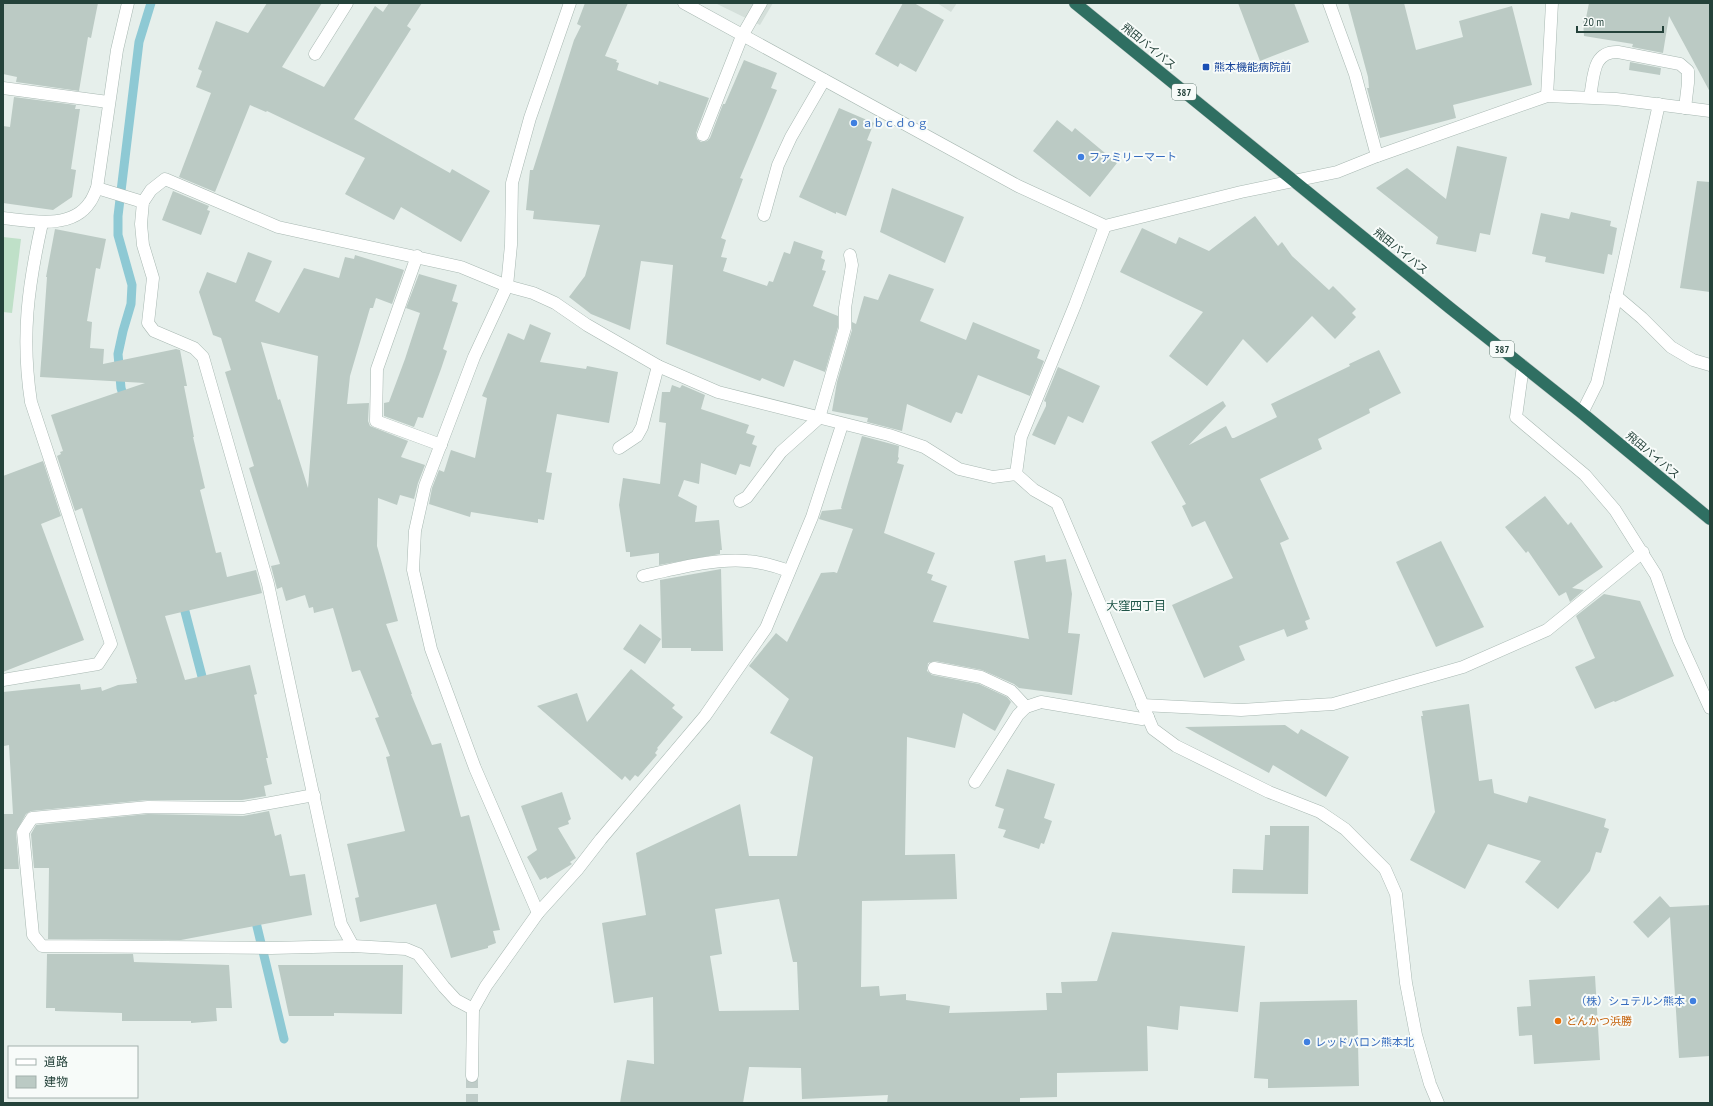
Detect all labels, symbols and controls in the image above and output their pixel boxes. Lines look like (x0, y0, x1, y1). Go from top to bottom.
scale bar (1577, 8, 1663, 34)
text: 20 m (1583, 14, 1604, 29)
street label: 飛田バイパス (1119, 20, 1179, 72)
place label: 熊本機能病院前 (1214, 60, 1291, 74)
marker: 熊本機能病院前 (1201, 62, 1211, 72)
road number: 387 (1172, 84, 1196, 100)
place label: ａｂｃｄｏｇ (862, 116, 928, 130)
marker: ａｂｃｄｏｇ (849, 118, 859, 128)
place label: ファミリーマート (1089, 150, 1177, 164)
marker: ファミリーマート (1076, 152, 1086, 162)
street label: 飛田バイパス (1371, 225, 1431, 277)
road number: 387 (1490, 341, 1514, 357)
street label: 飛田バイパス (1623, 428, 1683, 482)
district label: 大窪四丁目 (1106, 598, 1166, 613)
place label: （株）シュテルン熊本 (1575, 994, 1685, 1008)
marker: （株）シュテルン熊本 (1688, 996, 1698, 1006)
place label: とんかつ浜勝 (1566, 1014, 1632, 1028)
marker: とんかつ浜勝 (1553, 1016, 1563, 1026)
place label: レッドバロン熊本北 (1315, 1035, 1414, 1049)
marker: レッドバロン熊本北 (1302, 1037, 1312, 1047)
legend (8, 1046, 138, 1098)
text: 道路 (44, 1054, 68, 1069)
text: 建物 (44, 1074, 68, 1089)

